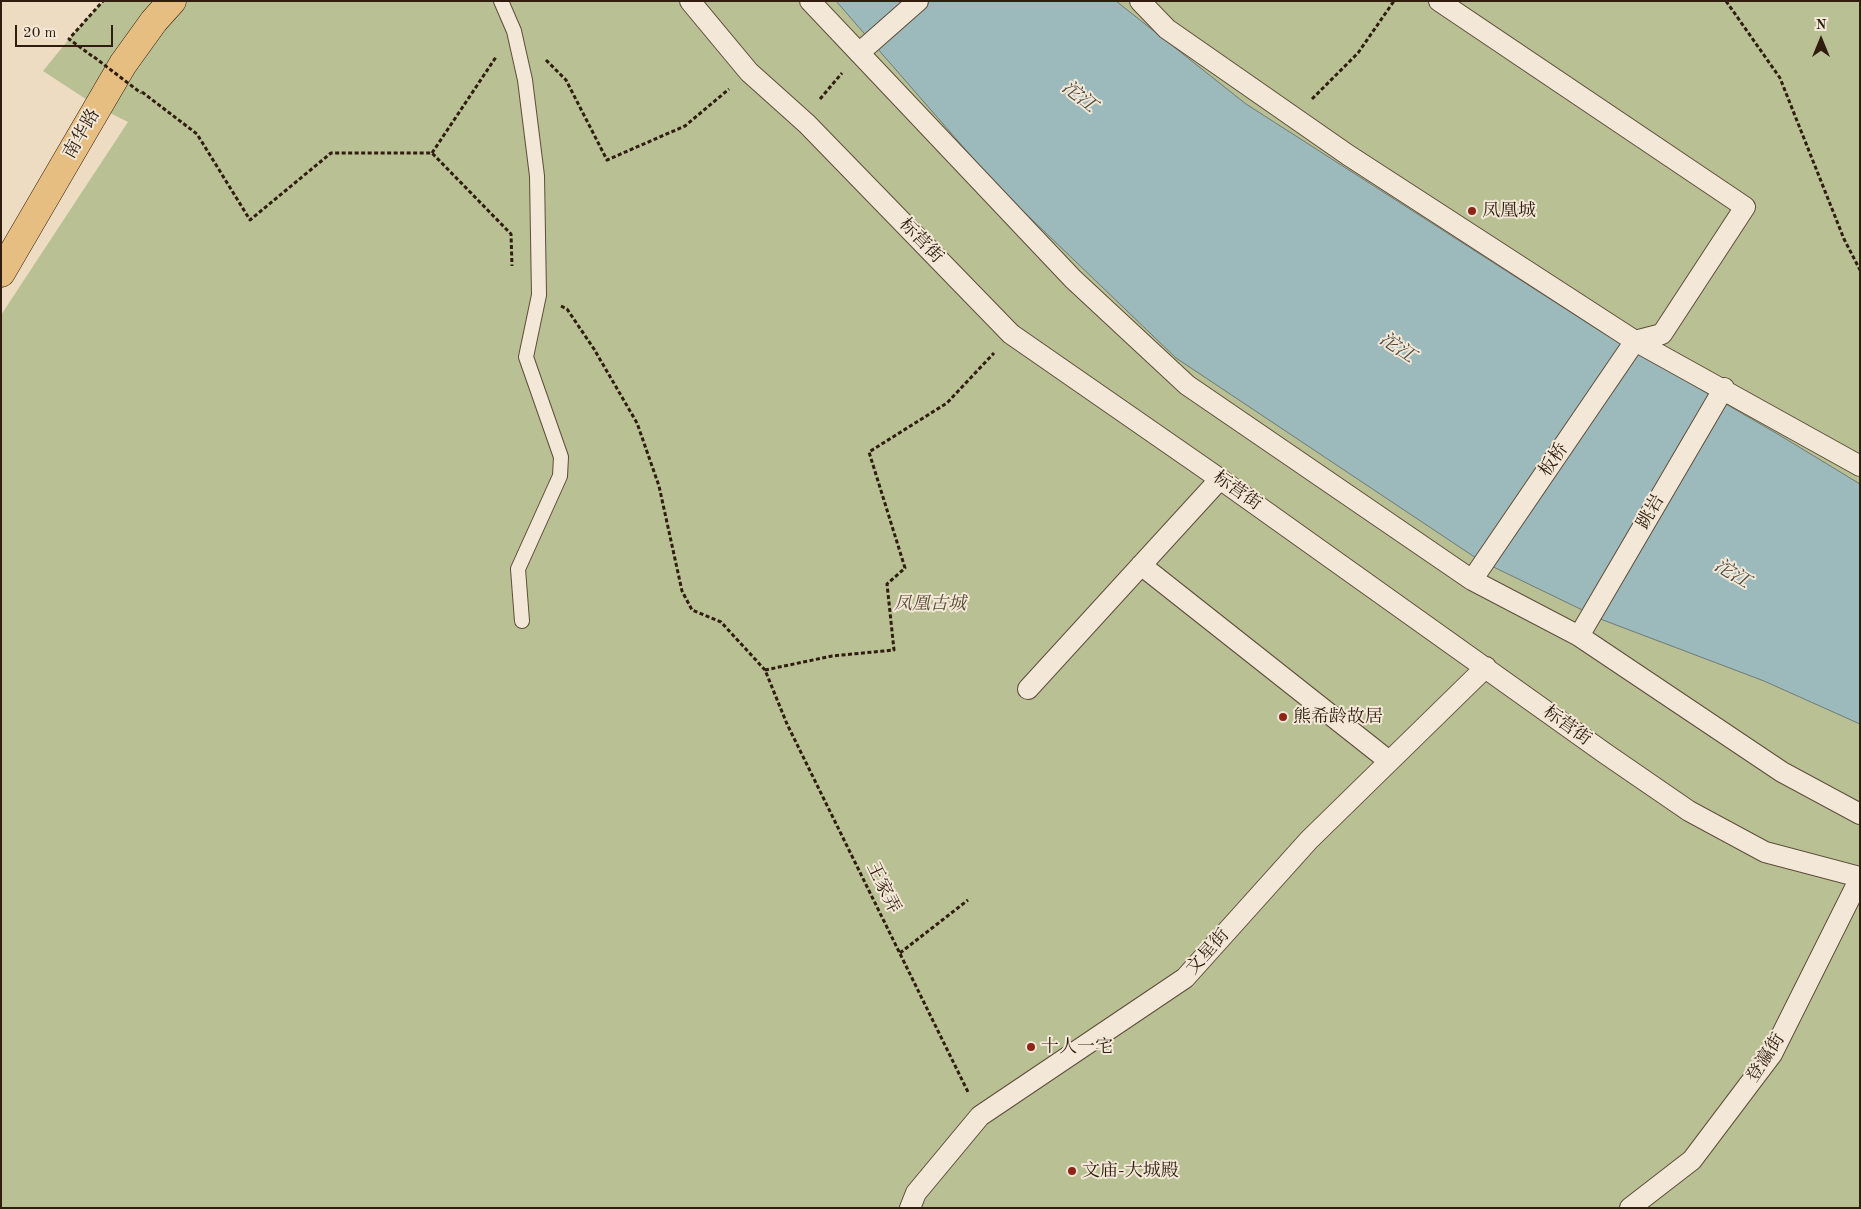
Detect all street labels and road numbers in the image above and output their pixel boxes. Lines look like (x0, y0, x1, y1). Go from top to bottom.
street label: 南华路 (59, 105, 105, 163)
street label: 标营街 (894, 214, 948, 268)
street label: 板桥 (1535, 439, 1573, 481)
street label: 标营街 (1209, 467, 1265, 515)
street label: 跳岩 (1633, 491, 1669, 533)
street label: 标营街 (1539, 701, 1595, 751)
street label: 王家弄 (861, 859, 905, 917)
street label: 文星街 (1182, 925, 1234, 979)
street label: 登瀛街 (1742, 1029, 1790, 1087)

